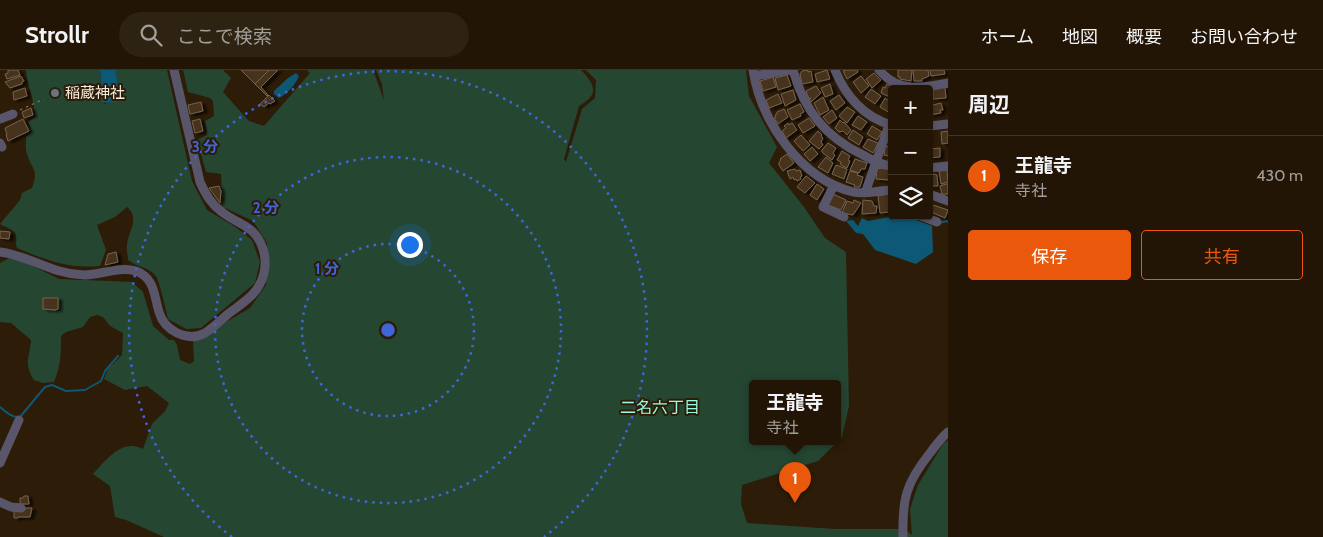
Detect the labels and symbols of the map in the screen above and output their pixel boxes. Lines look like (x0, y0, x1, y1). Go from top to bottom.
place label: 稲蔵神社 (65, 84, 125, 102)
marker: 稲蔵神社 (49, 87, 61, 99)
text: 3 分 (192, 138, 218, 156)
text: 2 分 (253, 199, 279, 217)
your location (397, 232, 423, 258)
text: 1 分 (315, 260, 339, 278)
centre of rings (379, 321, 397, 339)
district label: 二名六丁目 (620, 398, 700, 417)
pin: 1 (779, 462, 811, 503)

